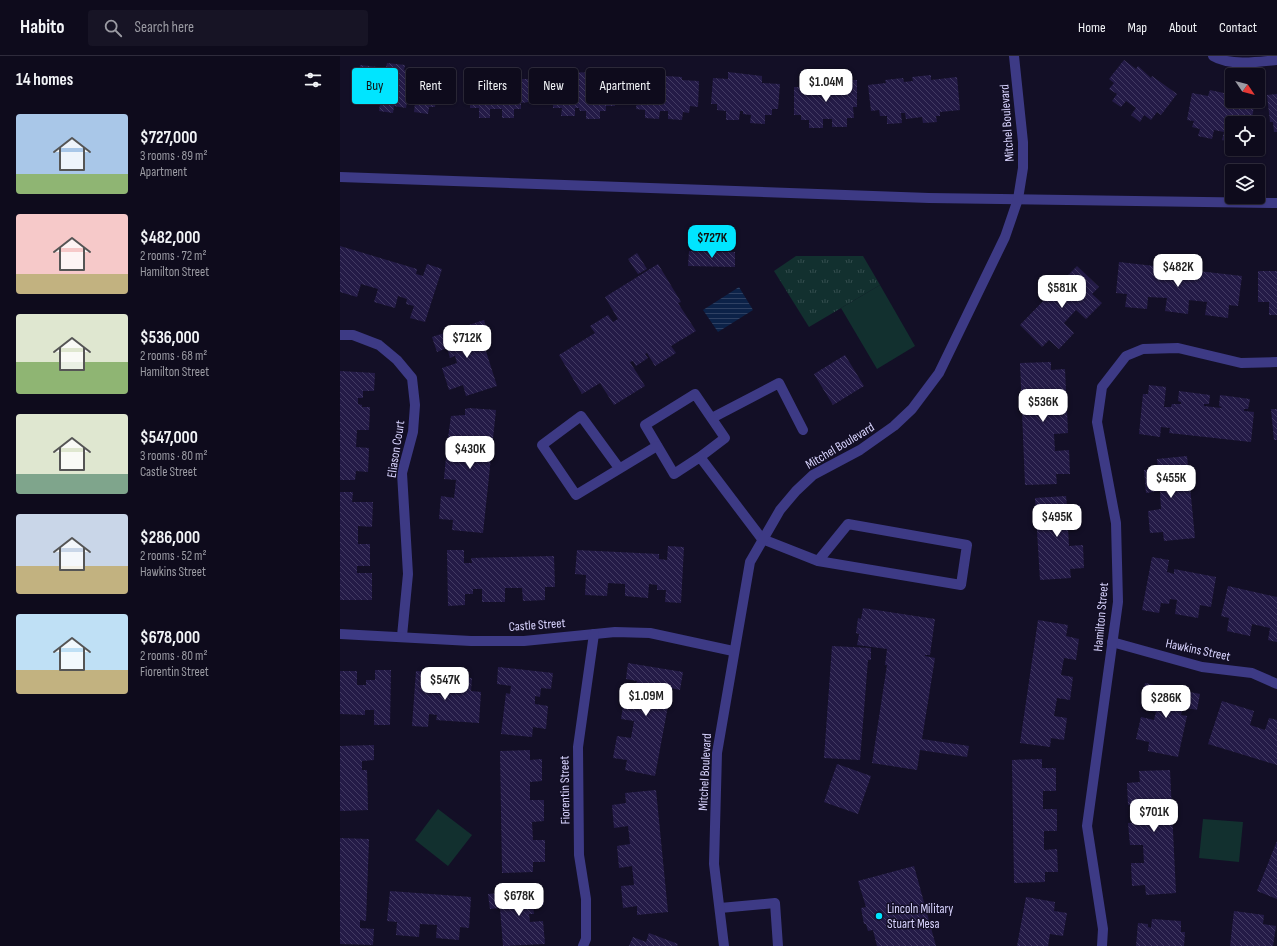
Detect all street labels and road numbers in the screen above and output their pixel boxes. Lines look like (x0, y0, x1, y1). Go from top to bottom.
street label: Mitchel Boulevard (996, 84, 1018, 162)
street label: Eliason Court (384, 419, 408, 479)
street label: Mitchel Boulevard (803, 419, 877, 473)
street label: Hamilton Street (1090, 582, 1112, 652)
street label: Castle Street (508, 615, 566, 635)
street label: Hawkins Street (1164, 635, 1232, 665)
street label: Mitchel Boulevard (695, 733, 715, 811)
street label: Fiorentin Street (556, 755, 574, 825)

